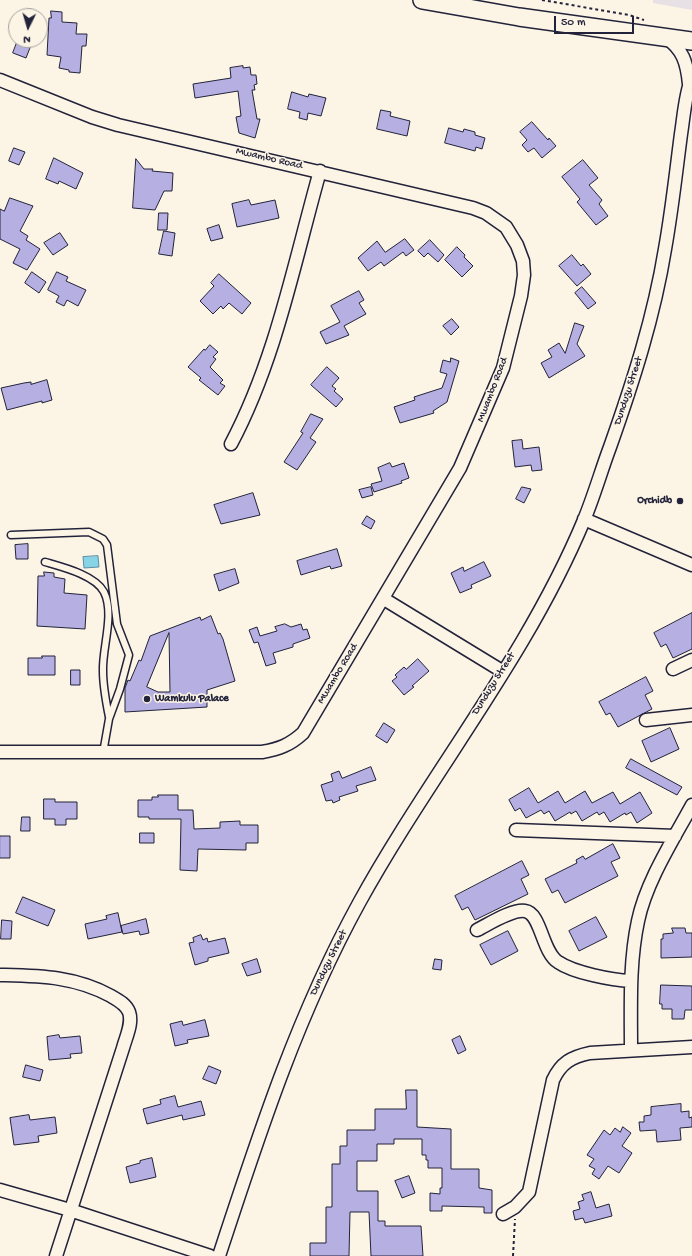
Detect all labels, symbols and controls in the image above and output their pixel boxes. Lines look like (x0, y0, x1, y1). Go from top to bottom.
north arrow (8, 8, 48, 48)
scale bar (556, 8, 636, 34)
text: 50 m (561, 16, 586, 30)
text: N (23, 33, 31, 45)
street label: Mwambo Road (234, 145, 304, 173)
street label: Dunduzu Street (612, 355, 646, 427)
street label: Mwambo Road (475, 356, 511, 424)
place label: Orchidb (637, 494, 672, 508)
marker: Orchidb (675, 496, 685, 506)
street label: Mwambo Road (315, 641, 361, 707)
street label: Dunduzu Street (470, 650, 518, 718)
place label: Wamkulu Palace (155, 692, 229, 706)
marker: Wamkulu Palace (142, 694, 152, 704)
street label: Dunduzu Street (307, 928, 351, 998)

